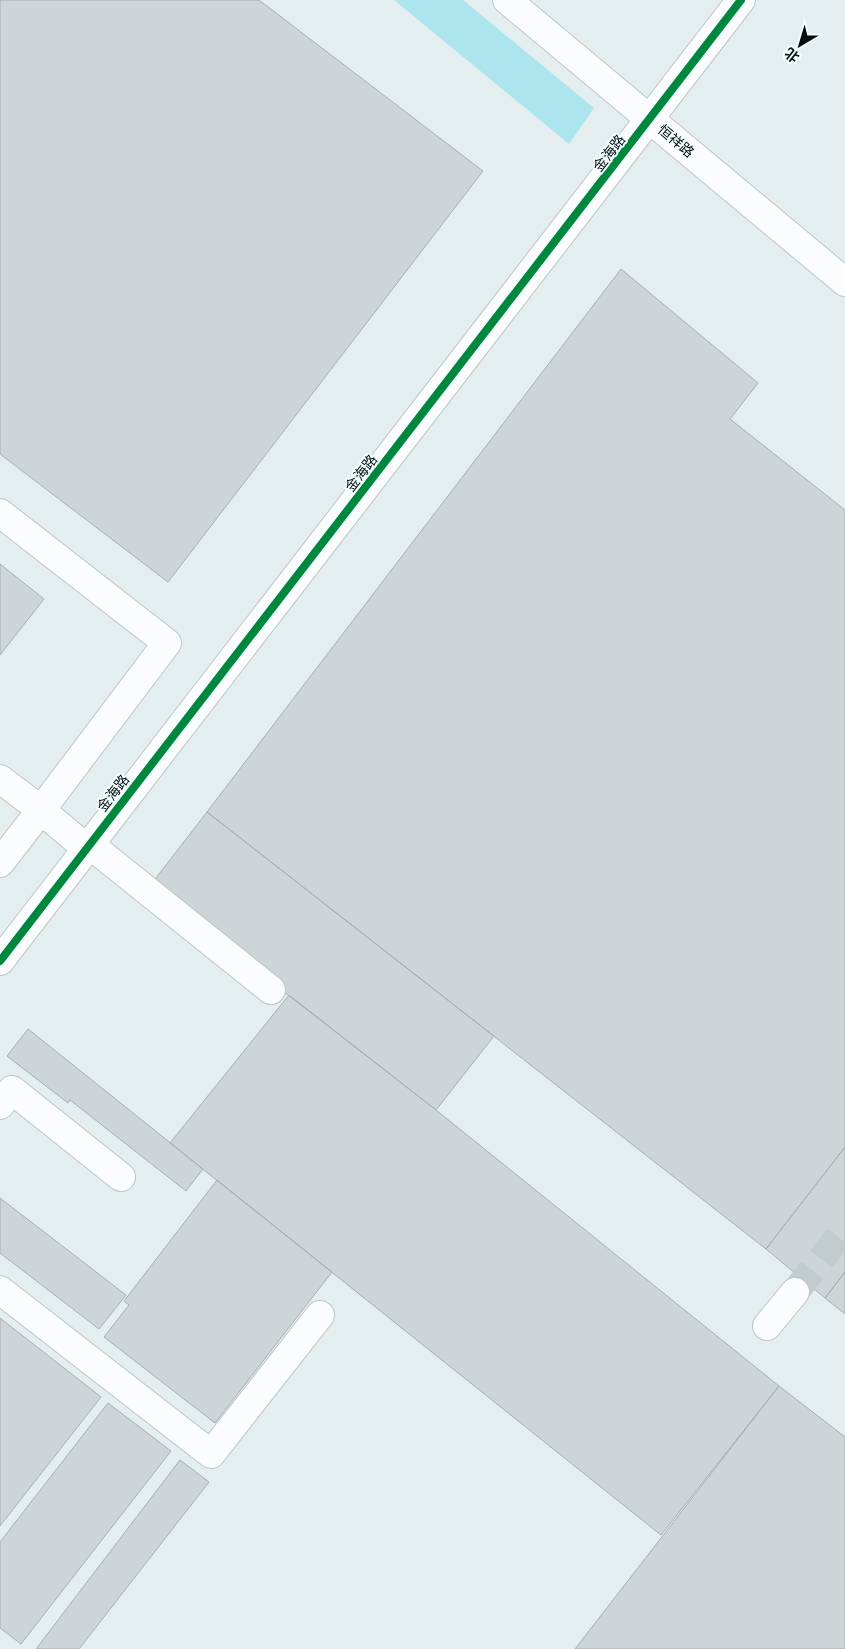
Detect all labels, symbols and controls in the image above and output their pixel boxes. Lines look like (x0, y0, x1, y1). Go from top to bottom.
north arrow (775, 20, 825, 70)
text: 北 (780, 44, 803, 67)
street label: 恒祥路 (654, 120, 699, 161)
street label: 金海路 (588, 130, 629, 175)
street label: 金海路 (340, 450, 381, 495)
street label: 金海路 (92, 770, 133, 815)

